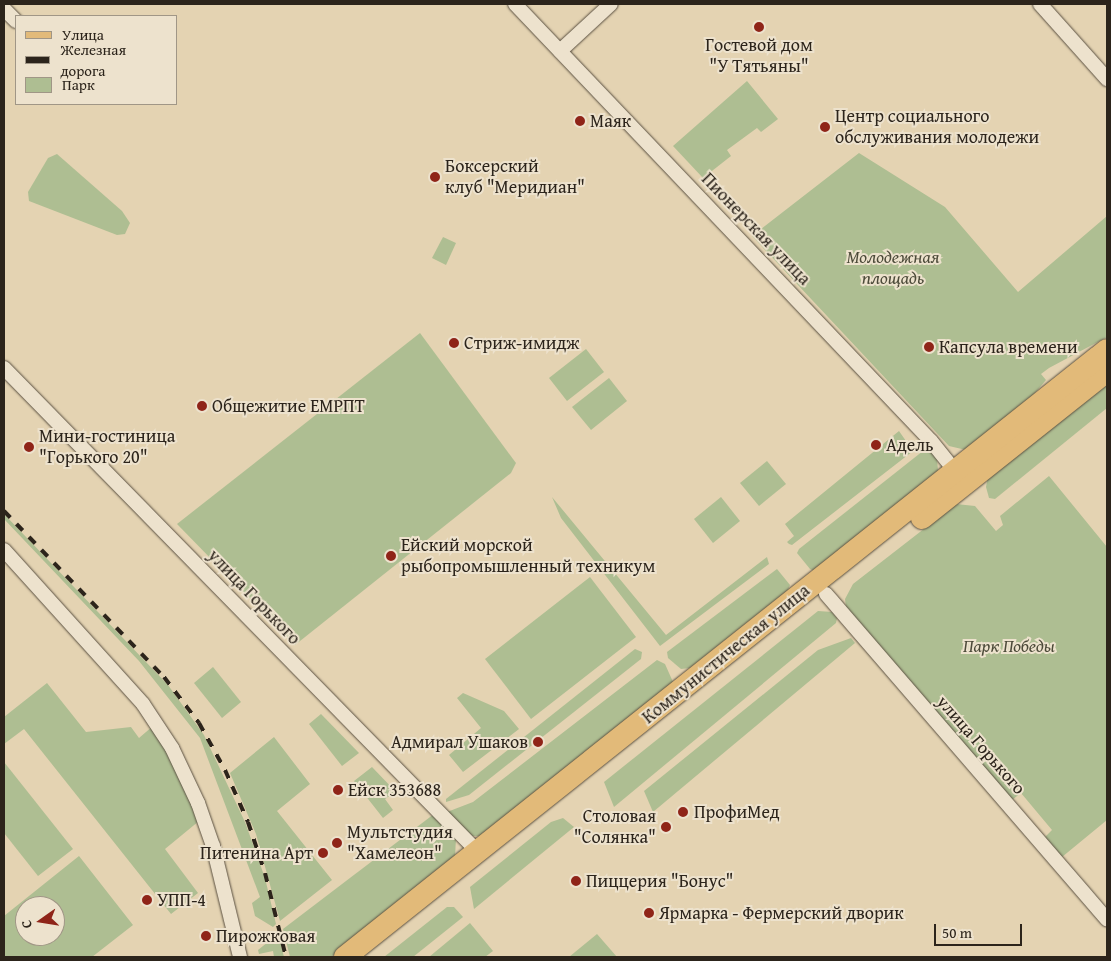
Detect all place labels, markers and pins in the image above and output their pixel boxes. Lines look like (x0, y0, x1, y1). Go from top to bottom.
marker: Гостевой дом "У Тятьяны" (753, 21, 765, 33)
place label: Гостевой дом "У Тятьяны" (705, 35, 813, 78)
place label: Центр социального обслуживания молодежи (835, 106, 1039, 148)
place label: Маяк (590, 110, 631, 132)
marker: Маяк (574, 115, 586, 127)
marker: Центр социального обслуживания молодежи (819, 121, 831, 133)
place label: Боксерский клуб "Меридиан" (445, 156, 585, 198)
marker: Боксерский клуб "Меридиан" (429, 171, 441, 183)
place label: Стриж-имидж (464, 332, 579, 354)
place label: Капсула времени (939, 336, 1078, 358)
marker: Стриж-имидж (448, 337, 460, 349)
marker: Капсула времени (923, 341, 935, 353)
place label: Общежитие ЕМРПТ (212, 395, 365, 417)
marker: Общежитие ЕМРПТ (196, 400, 208, 412)
place label: Мини-гостиница "Горького 20" (39, 426, 175, 468)
place label: Адель (886, 434, 934, 456)
marker: Адель (870, 439, 882, 451)
marker: Мини-гостиница "Горького 20" (23, 441, 35, 453)
place label: Ейский морской рыбопромышленный техникум (401, 535, 655, 578)
marker: Ейский морской рыбопромышленный техникум (385, 550, 397, 562)
place label: Адмирал Ушаков (391, 731, 528, 753)
marker: Адмирал Ушаков (532, 736, 544, 748)
place label: Ейск 353688 (348, 779, 441, 801)
marker: Ейск 353688 (332, 784, 344, 796)
place label: ПрофиМед (694, 801, 780, 823)
marker: ПрофиМед (676, 805, 690, 819)
place label: Столовая "Солянка" (574, 806, 656, 849)
marker: Столовая "Солянка" (660, 821, 672, 833)
place label: Мультстудия "Хамелеон" (347, 822, 453, 864)
marker: Мультстудия "Хамелеон" (331, 837, 343, 849)
place label: Питенина Арт (200, 842, 313, 864)
marker: Питенина Арт (317, 847, 329, 859)
place label: Пиццерия "Бонус" (586, 870, 734, 892)
marker: Пиццерия "Бонус" (570, 875, 582, 887)
place label: УПП-4 (157, 889, 206, 911)
marker: УПП-4 (141, 894, 153, 906)
place label: Ярмарка - Фермерский дворик (659, 902, 904, 924)
marker: Ярмарка - Фермерский дворик (643, 907, 655, 919)
place label: Пирожковая (216, 925, 315, 947)
marker: Пирожковая (200, 930, 212, 942)

